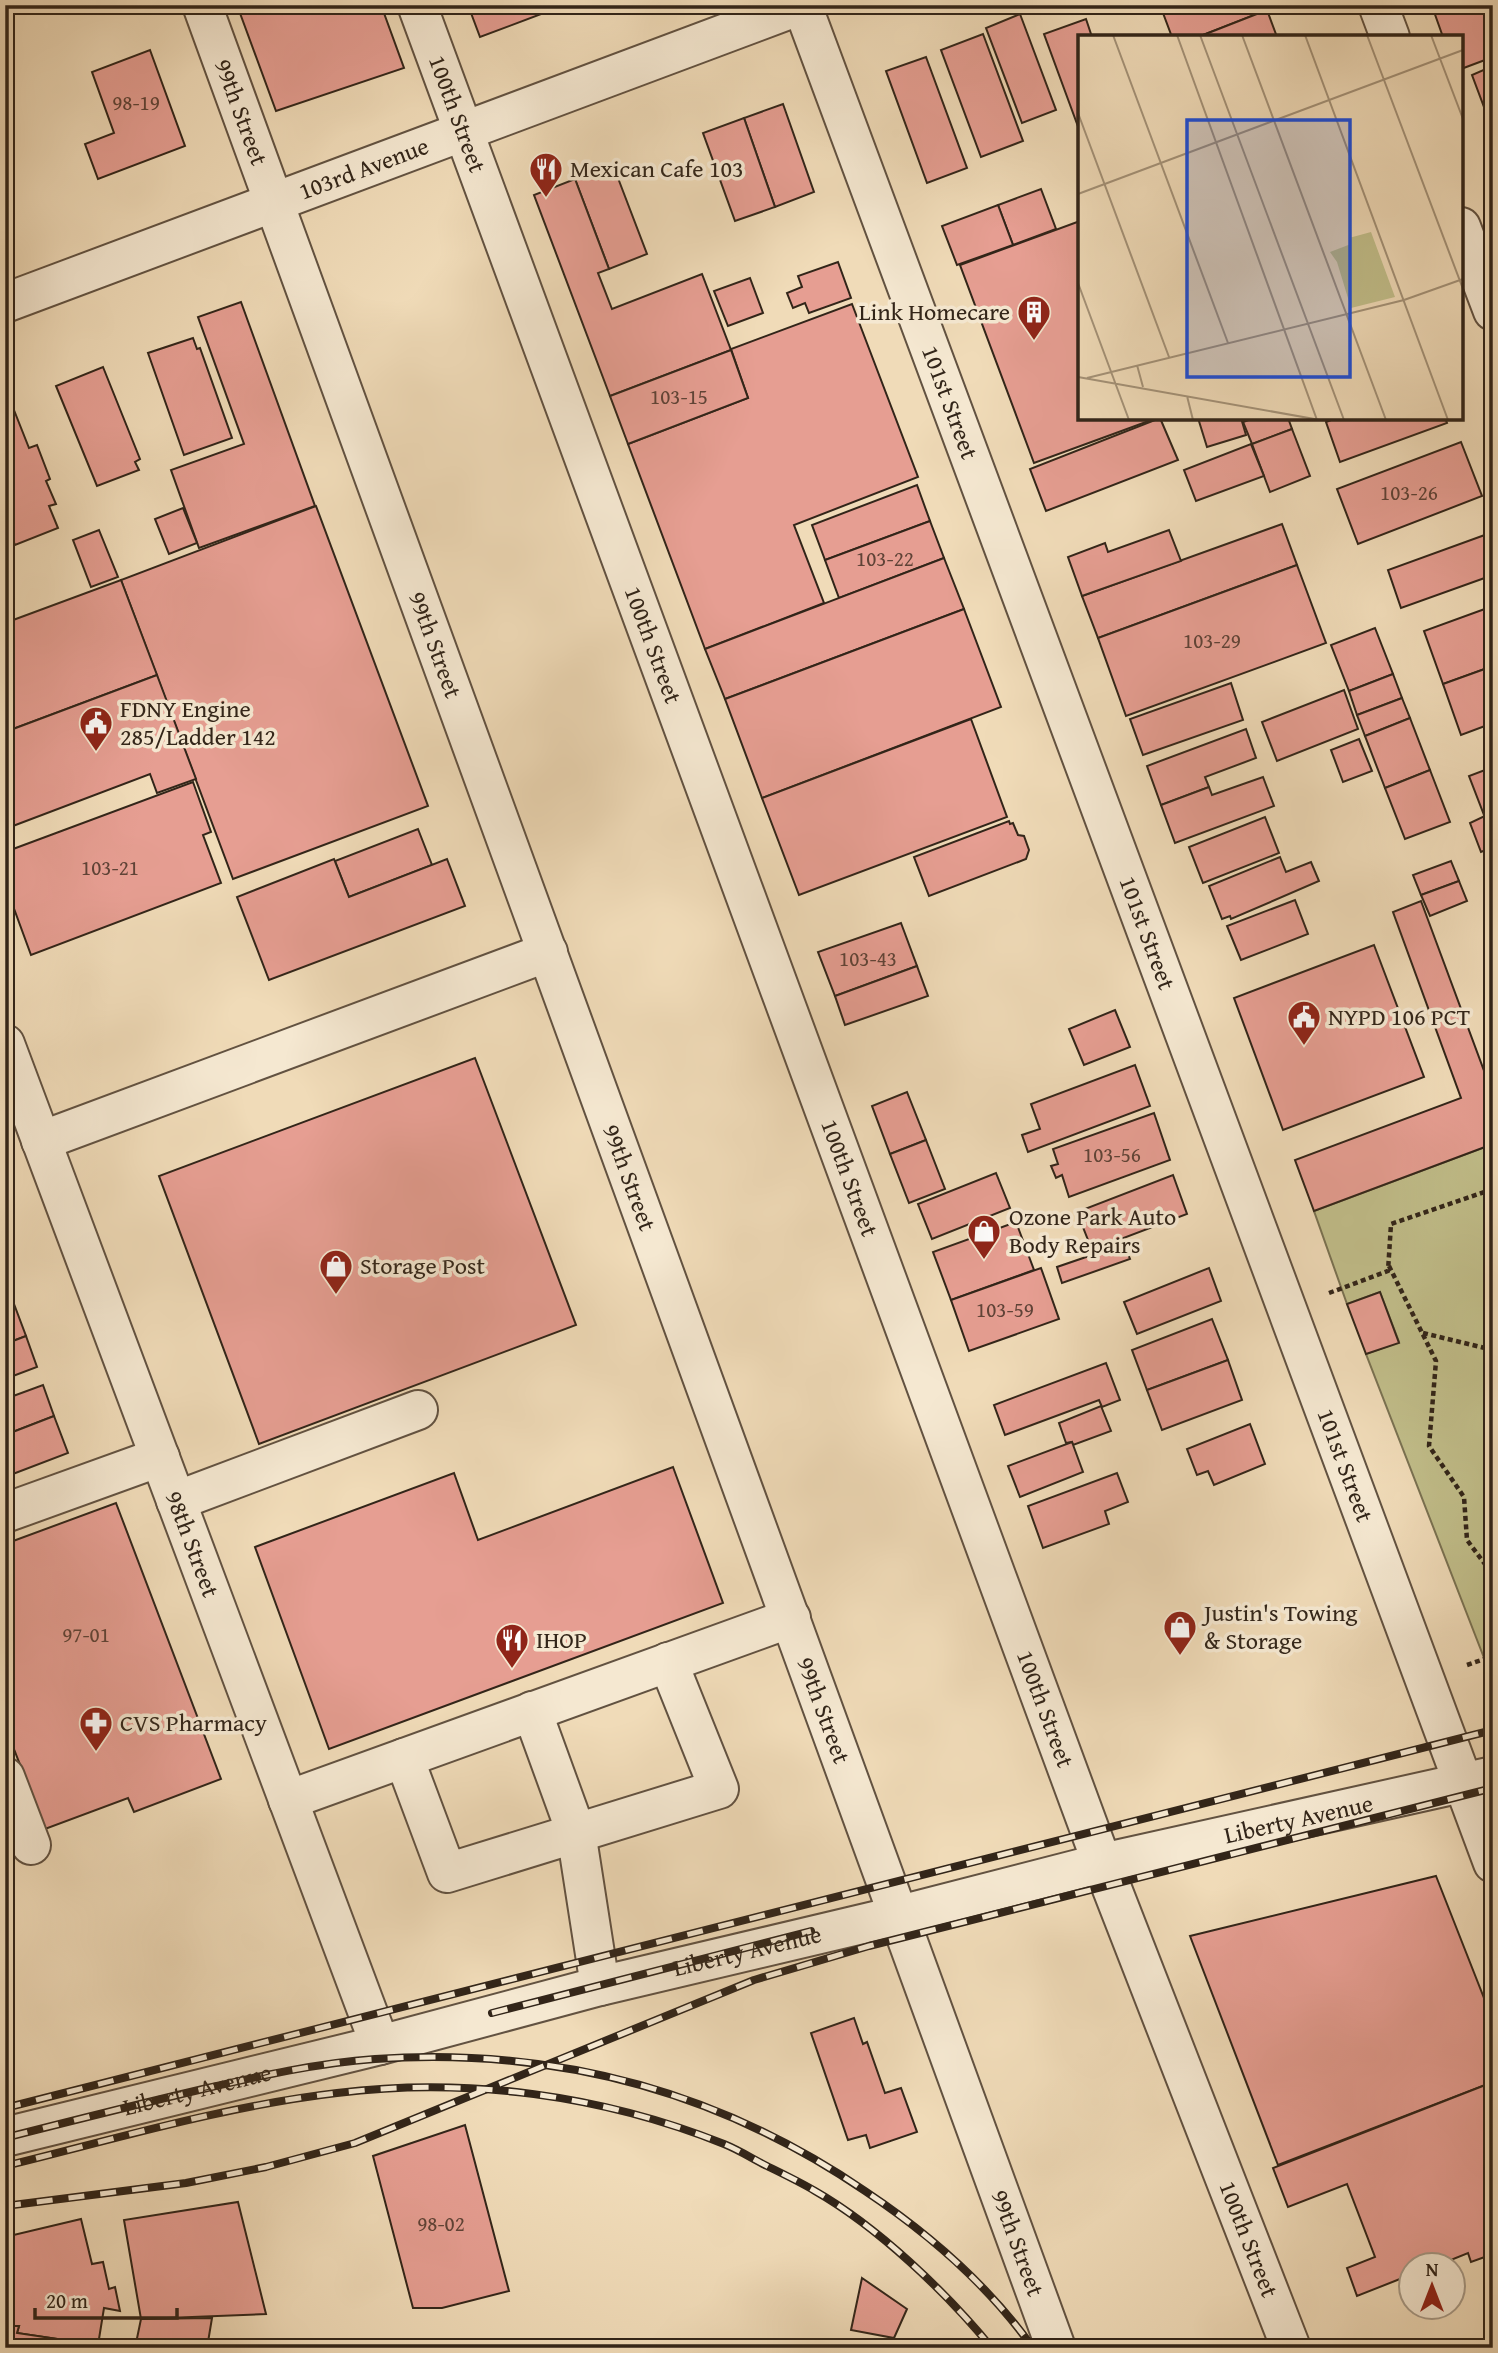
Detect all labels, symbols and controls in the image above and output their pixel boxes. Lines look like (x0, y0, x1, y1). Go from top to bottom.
inset map (1078, 35, 1463, 420)
street label: 100th Street (420, 50, 495, 178)
street label: 99th Street (206, 54, 277, 171)
house number: 98-19 (112, 87, 160, 118)
street label: 103rd Avenue (294, 128, 433, 209)
restaurant icon: Mexican Cafe 103 (527, 150, 565, 199)
place label: Mexican Cafe 103 (570, 151, 744, 186)
building icon: Link Homecare (1015, 293, 1053, 342)
place label: Link Homecare (859, 294, 1010, 329)
street label: 101st Street (913, 340, 988, 464)
house number: 103-15 (650, 381, 708, 412)
house number: 103-26 (1380, 477, 1438, 508)
house number: 103-22 (856, 543, 914, 574)
street label: 100th Street (616, 581, 691, 709)
street label: 99th Street (400, 586, 471, 703)
house number: 103-29 (1183, 625, 1241, 656)
place label: FDNY Engine 285/Ladder 142 (120, 691, 276, 754)
public building icon: FDNY Engine 285/Ladder 142 (77, 704, 115, 753)
house number: 103-21 (81, 852, 139, 883)
street label: 101st Street (1110, 871, 1185, 995)
house number: 103-43 (839, 943, 897, 974)
public building icon: NYPD 106 PCT (1285, 998, 1323, 1047)
place label: NYPD 106 PCT (1328, 999, 1470, 1034)
street label: 100th Street (812, 1114, 888, 1242)
street label: 99th Street (594, 1119, 665, 1236)
house number: 103-56 (1083, 1139, 1141, 1170)
place label: Ozone Park Auto Body Repairs (1009, 1199, 1176, 1262)
shop icon: Ozone Park Auto Body Repairs (965, 1212, 1003, 1261)
shop icon: Storage Post (317, 1247, 355, 1296)
place label: Storage Post (360, 1248, 486, 1283)
house number: 103-59 (976, 1294, 1034, 1325)
street label: 101st Street (1308, 1403, 1383, 1527)
street label: 98th Street (157, 1486, 229, 1603)
place label: Justin's Towing & Storage (1201, 1595, 1357, 1658)
shop icon: Justin's Towing & Storage (1161, 1608, 1199, 1657)
house number: 97-01 (62, 1619, 110, 1650)
restaurant icon: IHOP (493, 1621, 531, 1670)
place label: IHOP (536, 1622, 587, 1657)
street label: 100th Street (1008, 1645, 1083, 1773)
street label: 99th Street (789, 1652, 860, 1769)
pharmacy icon: CVS Pharmacy (77, 1704, 115, 1753)
place label: CVS Pharmacy (120, 1705, 267, 1740)
street label: Liberty Avenue (1221, 1785, 1376, 1852)
street label: Liberty Avenue (669, 1916, 825, 1985)
street label: Liberty Avenue (119, 2054, 275, 2124)
street label: 100th Street (1210, 2175, 1288, 2303)
street label: 99th Street (983, 2185, 1054, 2301)
house number: 98-02 (417, 2208, 465, 2239)
north arrow (1396, 2252, 1466, 2322)
text: N (1426, 2255, 1439, 2283)
scale bar (35, 2276, 177, 2320)
text: 20 m (46, 2285, 88, 2316)

